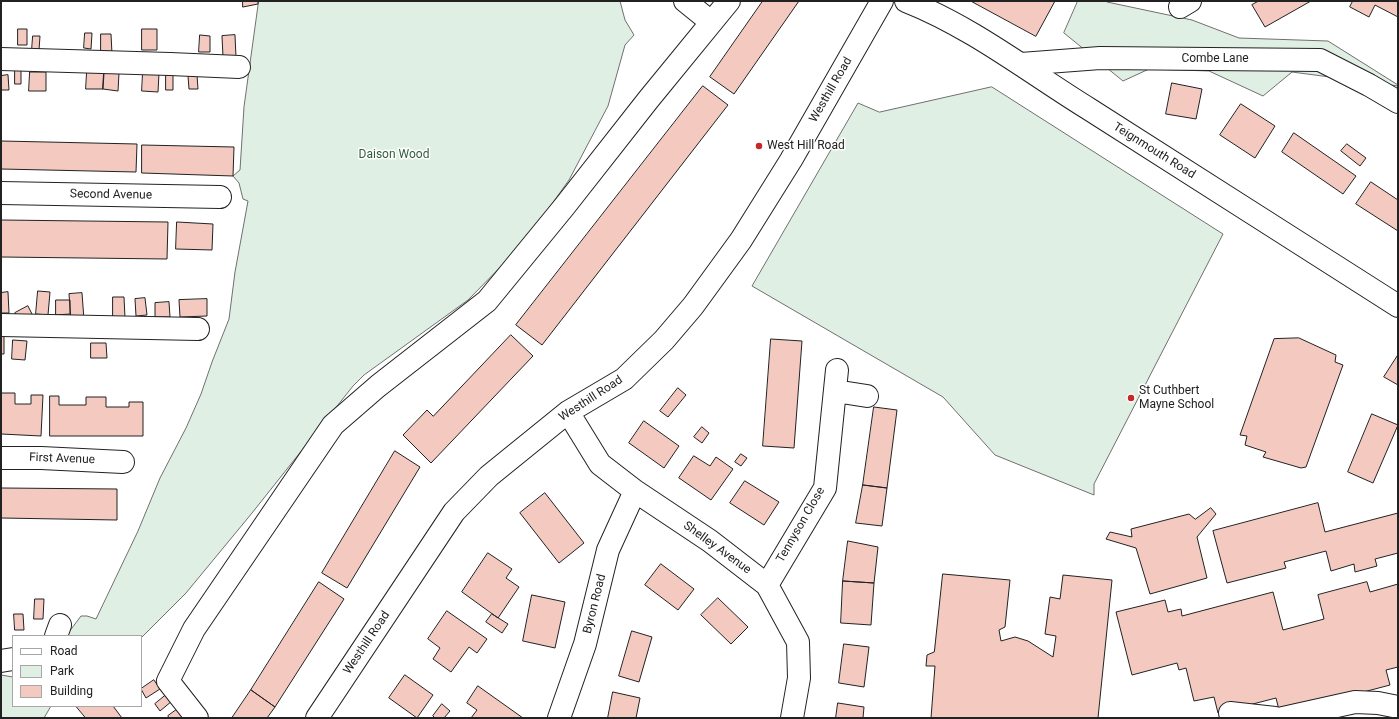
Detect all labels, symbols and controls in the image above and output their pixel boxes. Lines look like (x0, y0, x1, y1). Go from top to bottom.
street label: Combe Lane (1181, 52, 1249, 66)
street label: Westhill Road (807, 55, 855, 125)
street label: Teignmouth Road (1110, 120, 1198, 182)
place label: West Hill Road (767, 139, 845, 153)
marker: West Hill Road (754, 141, 764, 151)
park label: Daison Wood (359, 148, 429, 162)
street label: Second Avenue (70, 187, 152, 203)
street label: Westhill Road (557, 373, 625, 425)
place label: St Cuthbert Mayne School (1139, 384, 1214, 412)
marker: St Cuthbert Mayne School (1126, 393, 1136, 403)
street label: First Avenue (29, 451, 95, 467)
street label: Tennyson Close (774, 485, 828, 565)
street label: Shelley Avenue (680, 519, 754, 577)
street label: Byron Road (581, 573, 609, 635)
street label: Westhill Road (341, 609, 393, 677)
legend (12, 635, 142, 707)
text: Road (50, 644, 78, 658)
text: Park (50, 664, 74, 678)
text: Building (50, 684, 93, 698)

